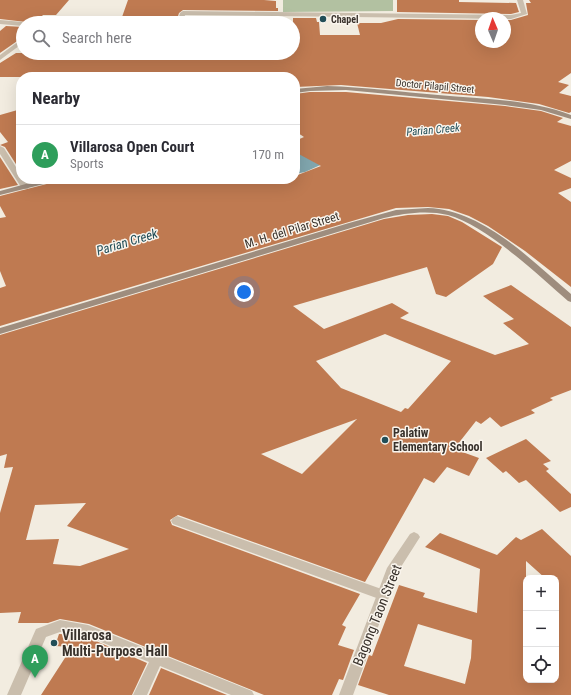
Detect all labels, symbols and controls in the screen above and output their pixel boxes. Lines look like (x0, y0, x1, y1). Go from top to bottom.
north arrow (475, 12, 511, 48)
marker: Chapel (318, 14, 328, 24)
place label: Chapel (331, 14, 359, 25)
search box (16, 16, 300, 60)
icon: search (30, 27, 52, 49)
text: Search here (62, 29, 132, 47)
street label: Doctor Pilapil Street (395, 77, 475, 95)
text: Nearby (32, 88, 80, 108)
water label: Parian Creek (406, 121, 460, 139)
text: Villarosa Open Court (70, 138, 194, 156)
text: A (41, 147, 49, 162)
text: 170 m (252, 147, 284, 162)
text: Sports (70, 156, 104, 171)
street label: M. H. del Pilar Street (243, 209, 341, 251)
water label: Parian Creek (95, 225, 160, 258)
your location (234, 282, 254, 302)
place label: Palatiw Elementary School (393, 426, 483, 454)
marker: Palatiw Elementary School (380, 435, 390, 445)
street label: Bagong Taon Street (349, 562, 405, 668)
map controls (523, 575, 559, 683)
button: + (523, 575, 559, 611)
button: − (523, 611, 559, 647)
place label: Villarosa Multi-Purpose Hall (62, 627, 168, 659)
marker: Villarosa Multi-Purpose Hall (49, 638, 59, 648)
pin: A (22, 645, 48, 678)
button: locate (523, 647, 559, 683)

